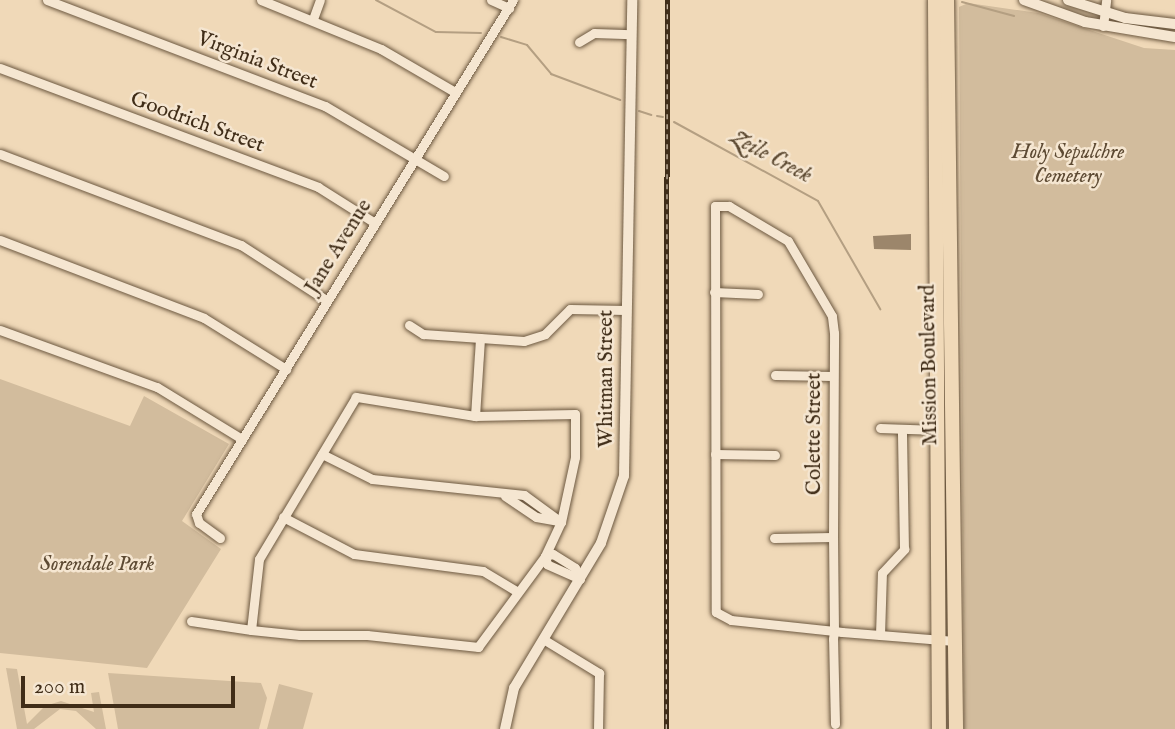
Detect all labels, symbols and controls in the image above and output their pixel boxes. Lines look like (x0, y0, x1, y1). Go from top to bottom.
street label: Virginia Street (193, 27, 321, 95)
street label: Goodrich Street (127, 87, 267, 159)
water label: Zeile Creek (725, 124, 817, 190)
park label: Holy Sepulchre Cemetery (1012, 140, 1124, 190)
street label: Jane Avenue (300, 195, 378, 299)
street label: Mission Boulevard (916, 284, 944, 446)
street label: Whitman Street (594, 310, 620, 448)
street label: Colette Street (802, 373, 828, 495)
park label: Sorendale Park (40, 552, 154, 578)
scale bar (24, 662, 238, 706)
text: 200 m (34, 674, 85, 701)

